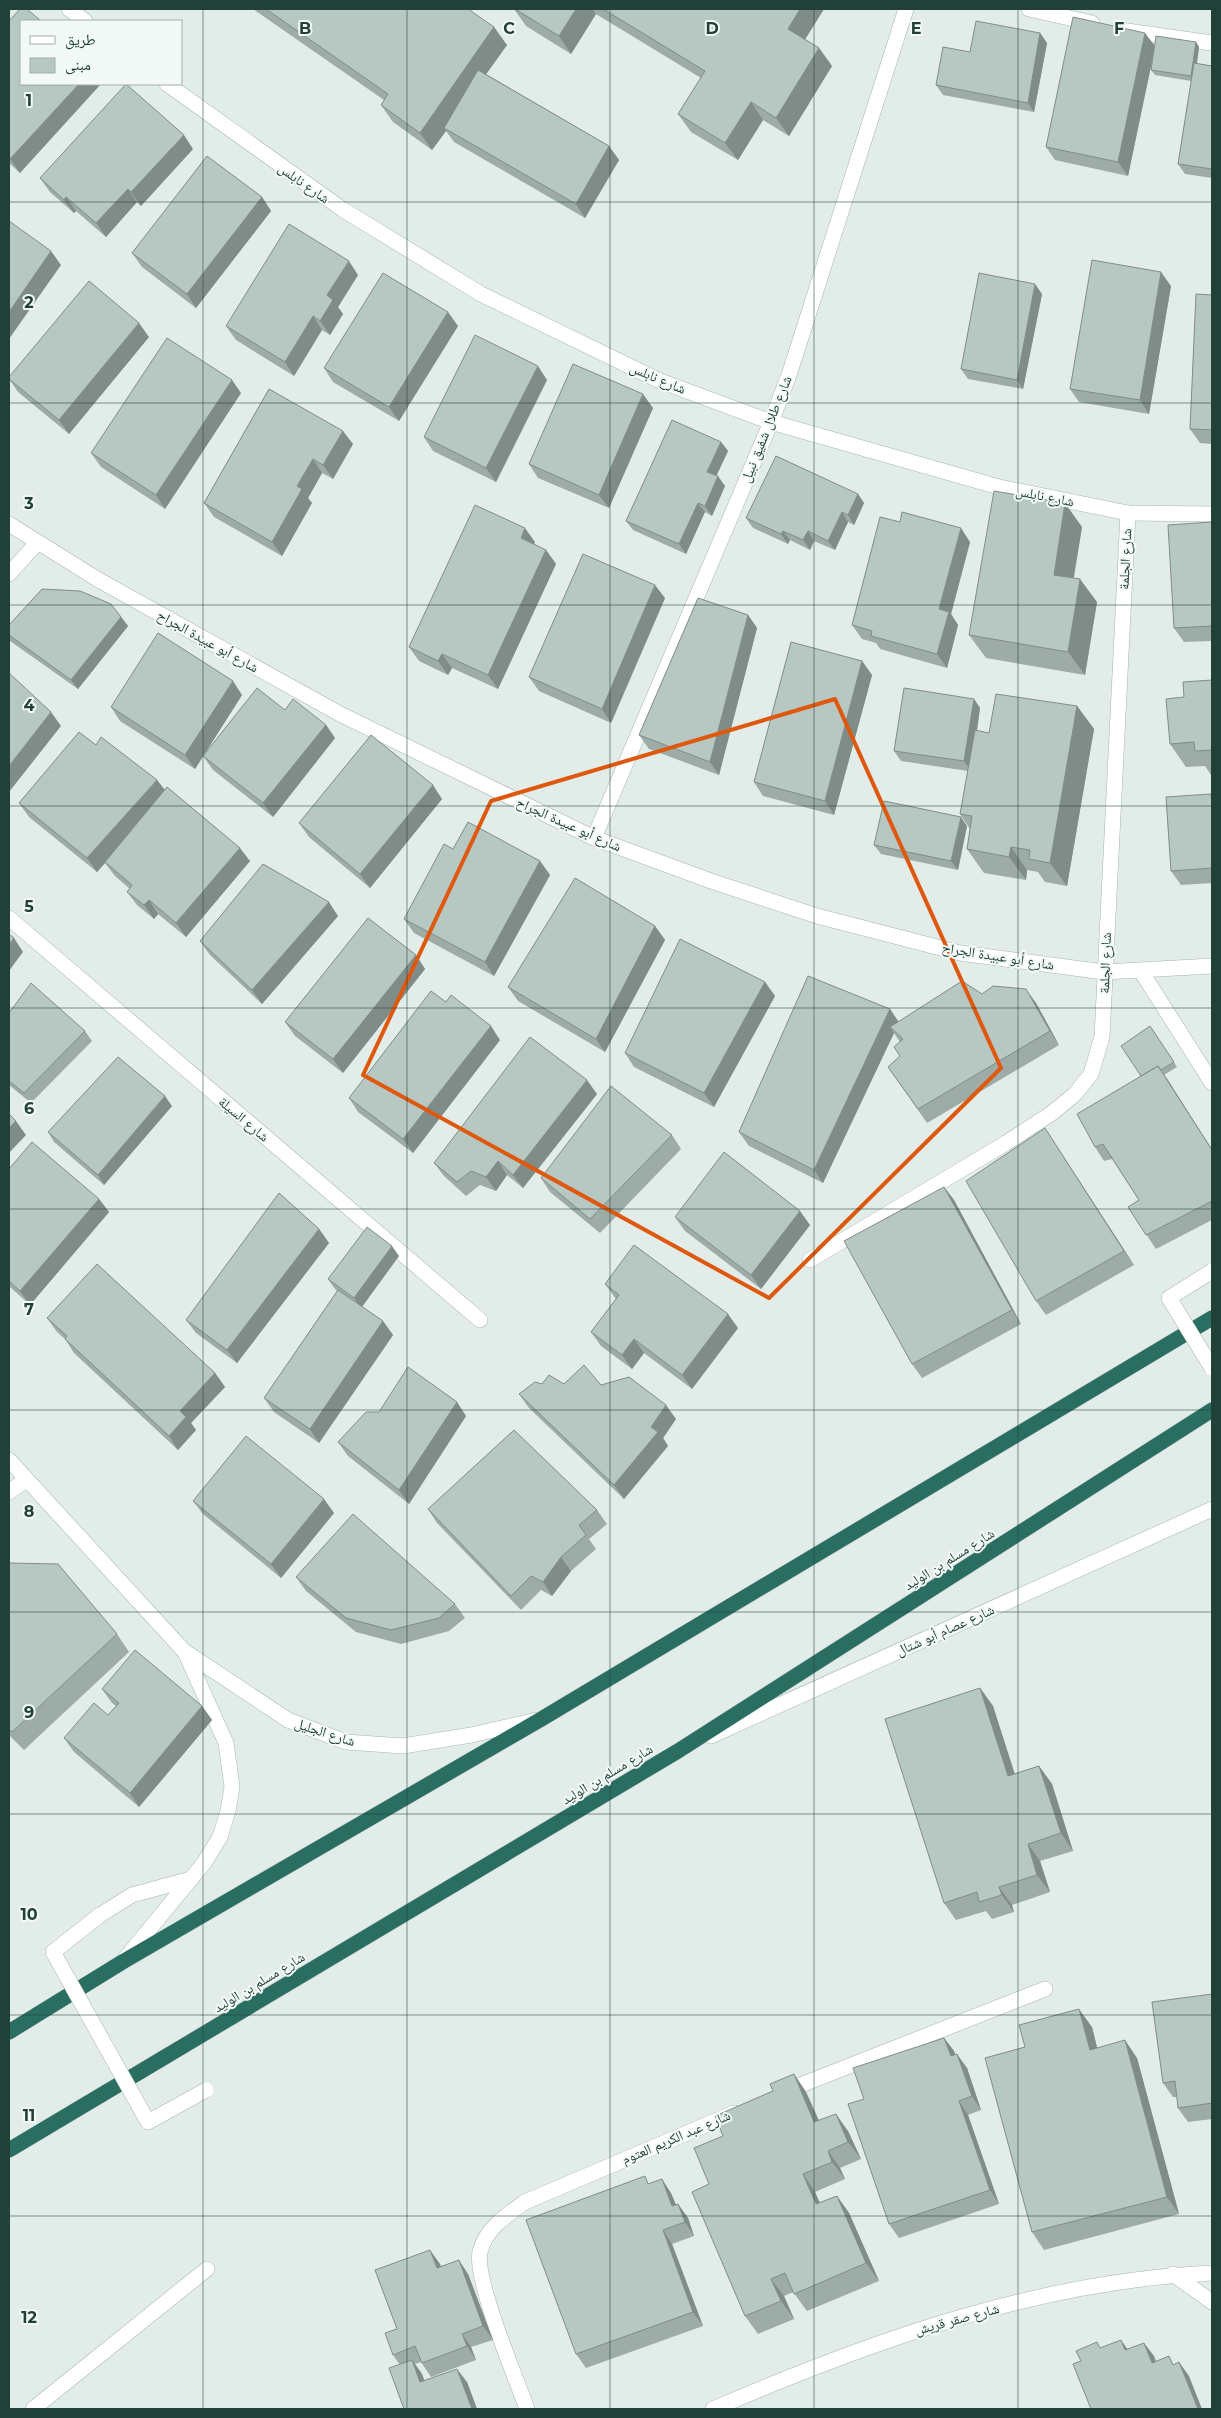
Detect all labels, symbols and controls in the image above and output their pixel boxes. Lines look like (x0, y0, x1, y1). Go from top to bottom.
text: B (299, 19, 311, 38)
text: C (503, 19, 515, 38)
text: D (705, 19, 719, 38)
text: E (911, 19, 921, 38)
text: F (1114, 19, 1124, 38)
legend (20, 20, 182, 85)
text: طريق (65, 30, 96, 50)
text: مبنى (65, 55, 91, 75)
text: 1 (26, 91, 32, 110)
street label: شارع نابلس (274, 159, 333, 208)
text: 2 (24, 293, 34, 312)
street label: شارع نابلس (627, 358, 689, 399)
street label: شارع طلال شفيق نبيل (736, 373, 797, 485)
street label: شارع نابلس (1014, 482, 1076, 511)
text: 3 (23, 494, 34, 513)
street label: شارع الجلمة (1114, 528, 1137, 590)
street label: شارع أبو عبيدة الجراح (154, 606, 262, 677)
text: 4 (23, 696, 35, 715)
street label: شارع أبو عبيدة الجراح (513, 793, 624, 856)
text: 5 (24, 897, 34, 916)
street label: شارع الجلمة (1095, 932, 1116, 994)
street label: شارع أبو عبيدة الجراح (940, 938, 1055, 975)
street label: شارع السيلة (214, 1093, 273, 1146)
text: 6 (24, 1099, 34, 1118)
text: 7 (24, 1300, 34, 1319)
text: 8 (24, 1502, 34, 1521)
street label: شارع مسلم بن الوليد (900, 1524, 998, 1595)
street label: شارع عصام أبو شتال (893, 1600, 997, 1661)
text: 9 (24, 1703, 34, 1722)
street label: شارع الجليل (292, 1714, 358, 1751)
street label: شارع مسلم بن الوليد (558, 1740, 657, 1809)
text: 10 (20, 1905, 38, 1924)
street label: شارع مسلم بن الوليد (210, 1948, 309, 2017)
text: 11 (23, 2106, 35, 2125)
street label: شارع عبد الكريم العتوم (619, 2106, 734, 2169)
street label: شارع صقر قريش (913, 2299, 1001, 2340)
text: 12 (21, 2308, 37, 2327)

